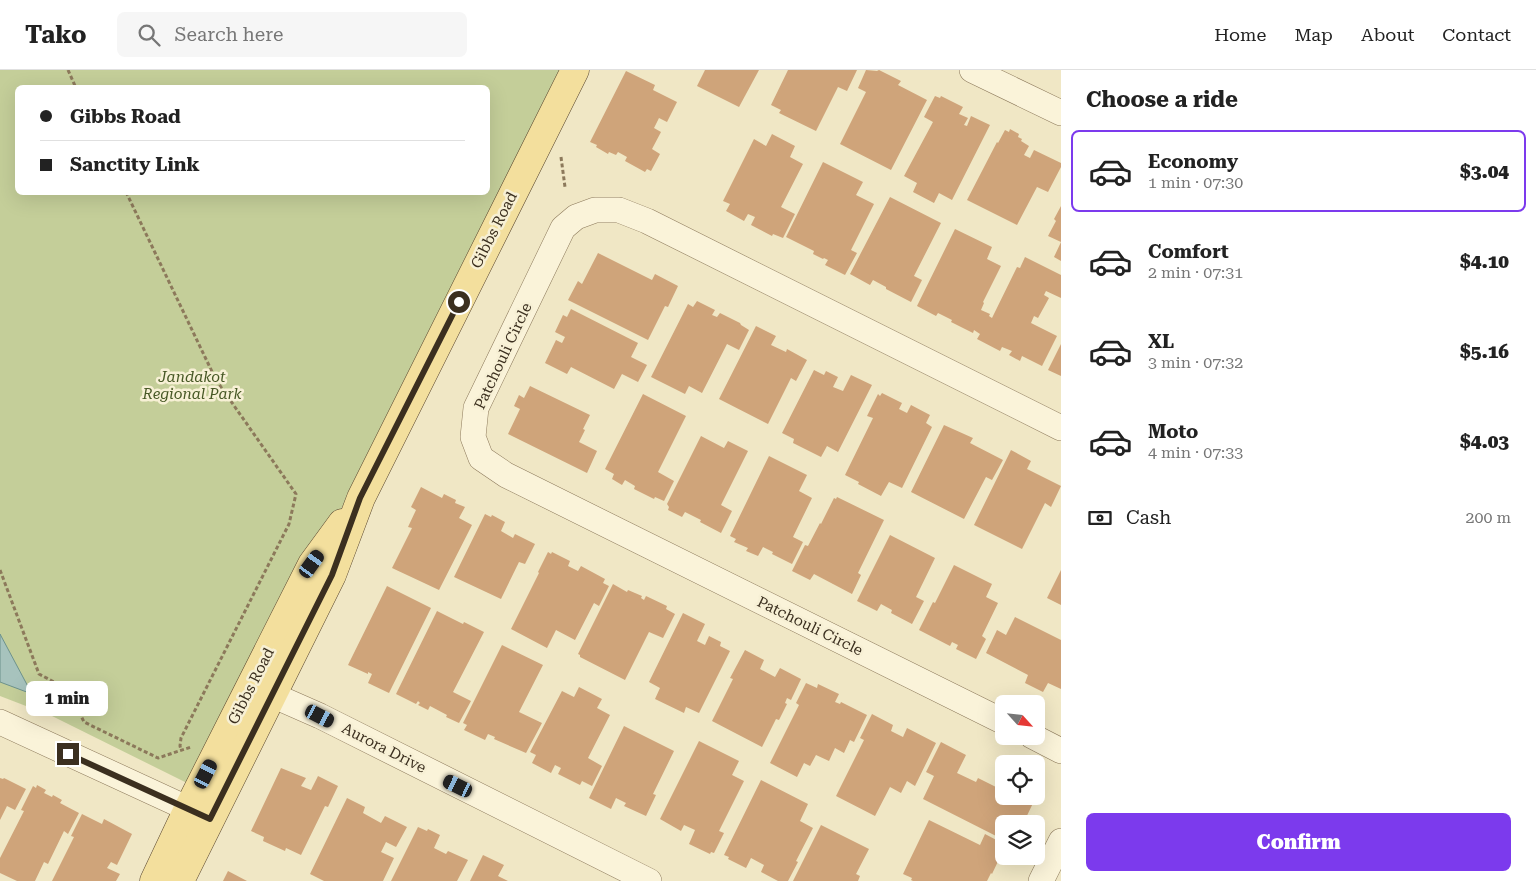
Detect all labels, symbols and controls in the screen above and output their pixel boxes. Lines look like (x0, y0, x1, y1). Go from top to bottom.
search box (117, 12, 467, 57)
text: Tako (25, 21, 87, 49)
icon: search (135, 21, 163, 49)
text: Search here (175, 23, 283, 46)
text: Home (1214, 24, 1266, 45)
text: Map (1294, 24, 1333, 45)
text: About (1361, 24, 1414, 45)
text: Contact (1442, 24, 1511, 45)
text: Choose a ride (1086, 87, 1238, 112)
text: Gibbs Road (70, 105, 181, 128)
icon: car (1088, 149, 1133, 194)
text: Economy (1148, 150, 1238, 173)
text: Sanctity Link (70, 153, 200, 176)
text: $3.04 (1460, 160, 1509, 183)
text: 1 min · 07:30 (1148, 173, 1243, 192)
street label: Gibbs Road (467, 188, 521, 271)
icon: car (1088, 239, 1133, 284)
text: Comfort (1148, 240, 1229, 263)
text: $4.10 (1460, 250, 1509, 273)
text: 2 min · 07:31 (1148, 263, 1243, 282)
route start (448, 291, 470, 313)
street label: Patchouli Circle (470, 300, 536, 412)
icon: car (1088, 329, 1133, 374)
text: XL (1148, 330, 1174, 353)
text: $5.16 (1460, 340, 1509, 363)
text: 3 min · 07:32 (1148, 353, 1243, 372)
park label: Jandakot Regional Park (141, 368, 242, 403)
icon: car (1088, 419, 1133, 464)
text: Moto (1148, 420, 1198, 443)
text: $4.03 (1460, 430, 1509, 453)
text: 4 min · 07:33 (1148, 443, 1243, 462)
icon: cash (1086, 504, 1114, 532)
text: Cash (1126, 506, 1171, 529)
text: 200 m (1465, 508, 1511, 527)
car (297, 547, 326, 581)
street label: Patchouli Circle (754, 593, 866, 659)
street label: Gibbs Road (224, 644, 278, 727)
callout: 1 min (27, 682, 109, 716)
text: 1 min (45, 689, 89, 708)
north arrow (995, 695, 1045, 745)
map controls (995, 695, 1045, 865)
car (303, 703, 336, 729)
street label: Aurora Drive (339, 719, 429, 777)
route end (57, 743, 79, 765)
button: locate (995, 755, 1045, 805)
car (192, 757, 219, 791)
car (441, 773, 474, 799)
button: Confirm (1086, 813, 1511, 871)
button: layers (995, 815, 1045, 865)

